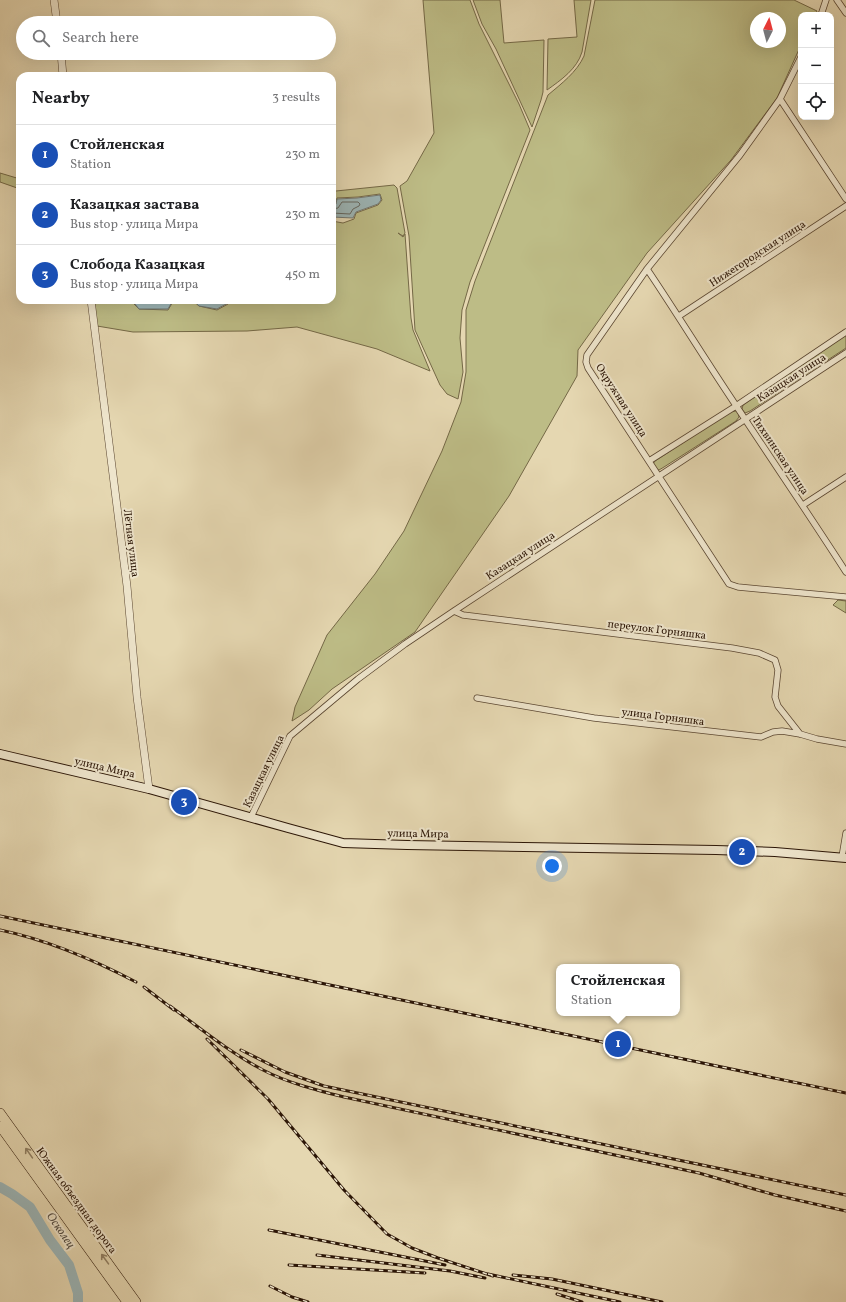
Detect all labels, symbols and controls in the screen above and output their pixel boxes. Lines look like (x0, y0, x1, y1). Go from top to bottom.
north arrow (750, 12, 786, 48)
map controls (798, 12, 834, 120)
button: + (798, 12, 834, 48)
search box (16, 16, 336, 60)
icon: search (30, 27, 52, 49)
text: Search here (62, 28, 139, 49)
button: − (798, 48, 834, 84)
button: locate (798, 84, 834, 120)
text: Nearby (32, 87, 90, 110)
text: 3 results (272, 89, 320, 107)
text: Стойленская (70, 135, 165, 156)
text: 1 (42, 146, 48, 164)
text: 230 m (285, 146, 320, 164)
text: Station (70, 156, 111, 174)
text: Казацкая застава (70, 195, 199, 216)
text: 2 (42, 206, 48, 224)
text: 230 m (285, 206, 320, 224)
text: Bus stop · улица Мира (70, 216, 198, 234)
street label: Нижегородская улица (707, 217, 809, 291)
text: Слобода Казацкая (70, 255, 205, 276)
text: 3 (42, 266, 48, 284)
text: 450 m (285, 266, 320, 284)
text: Bus stop · улица Мира (70, 276, 198, 294)
street label: Казацкая улица (754, 350, 830, 406)
street label: Окружная улица (591, 361, 651, 441)
street label: Тихвинская улица (748, 414, 812, 499)
street label: Лётная улица (119, 508, 142, 579)
street label: Казацкая улица (483, 528, 559, 584)
street label: переулок Горняшка (607, 617, 707, 644)
street label: улица Горняшка (621, 705, 706, 730)
street label: Казацкая улица (240, 732, 289, 811)
street label: улица Мира (73, 754, 137, 783)
pin: 3 (171, 787, 197, 817)
street label: улица Мира (387, 826, 449, 843)
pin: 2 (729, 837, 755, 867)
your location (542, 856, 562, 876)
popup (556, 964, 680, 1016)
text: Стойленская (571, 971, 665, 992)
text: Station (571, 992, 612, 1010)
pin: 1 (605, 1029, 631, 1059)
street label: Южная объездная дорога (32, 1145, 120, 1258)
one-way arrow (25, 1148, 33, 1159)
water label: Осколец (42, 1209, 78, 1252)
one-way arrow (101, 1254, 109, 1265)

